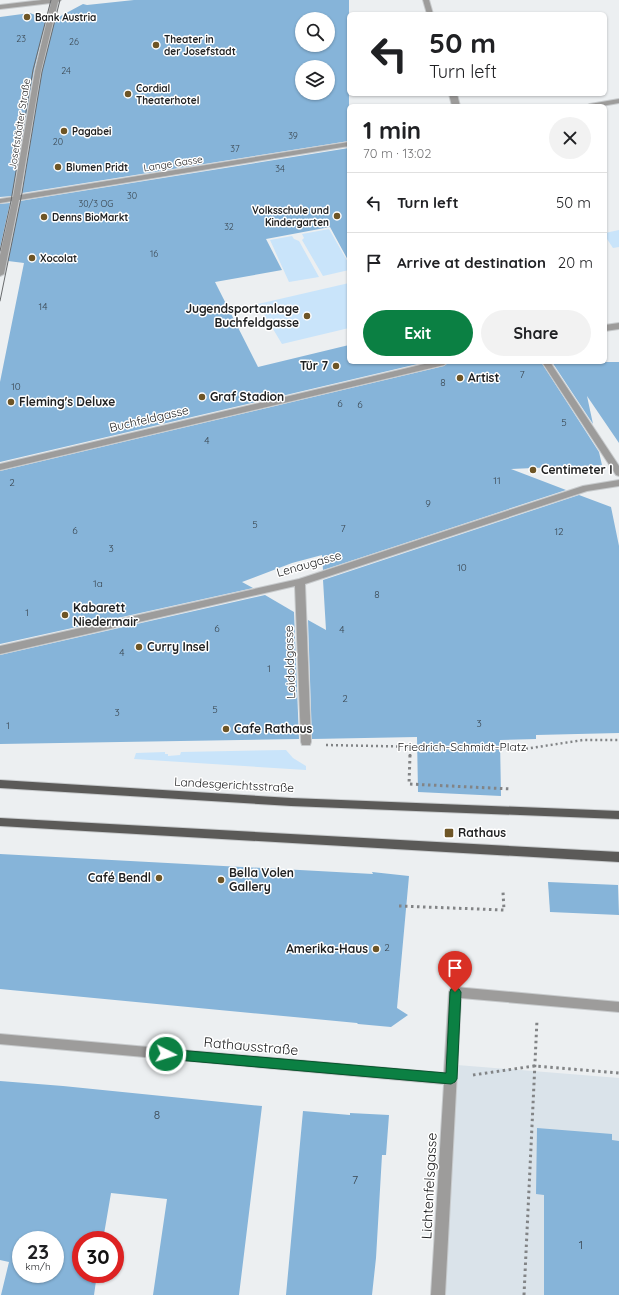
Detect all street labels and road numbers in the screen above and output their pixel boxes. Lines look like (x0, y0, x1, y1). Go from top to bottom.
street label: Josefstädter Straße (6, 77, 33, 171)
street label: Lange Gasse (143, 152, 204, 175)
street label: Buchfeldgasse (108, 402, 190, 435)
street label: Lenaugasse (275, 547, 343, 580)
street label: Loidoldgasse (281, 625, 298, 699)
street label: Friedrich-Schmidt-Platz (397, 739, 527, 754)
street label: Landesgerichtsstraße (174, 774, 295, 795)
street label: Rathausstraße (203, 1033, 299, 1059)
street label: Lichtenfelsgasse (417, 1132, 441, 1240)

